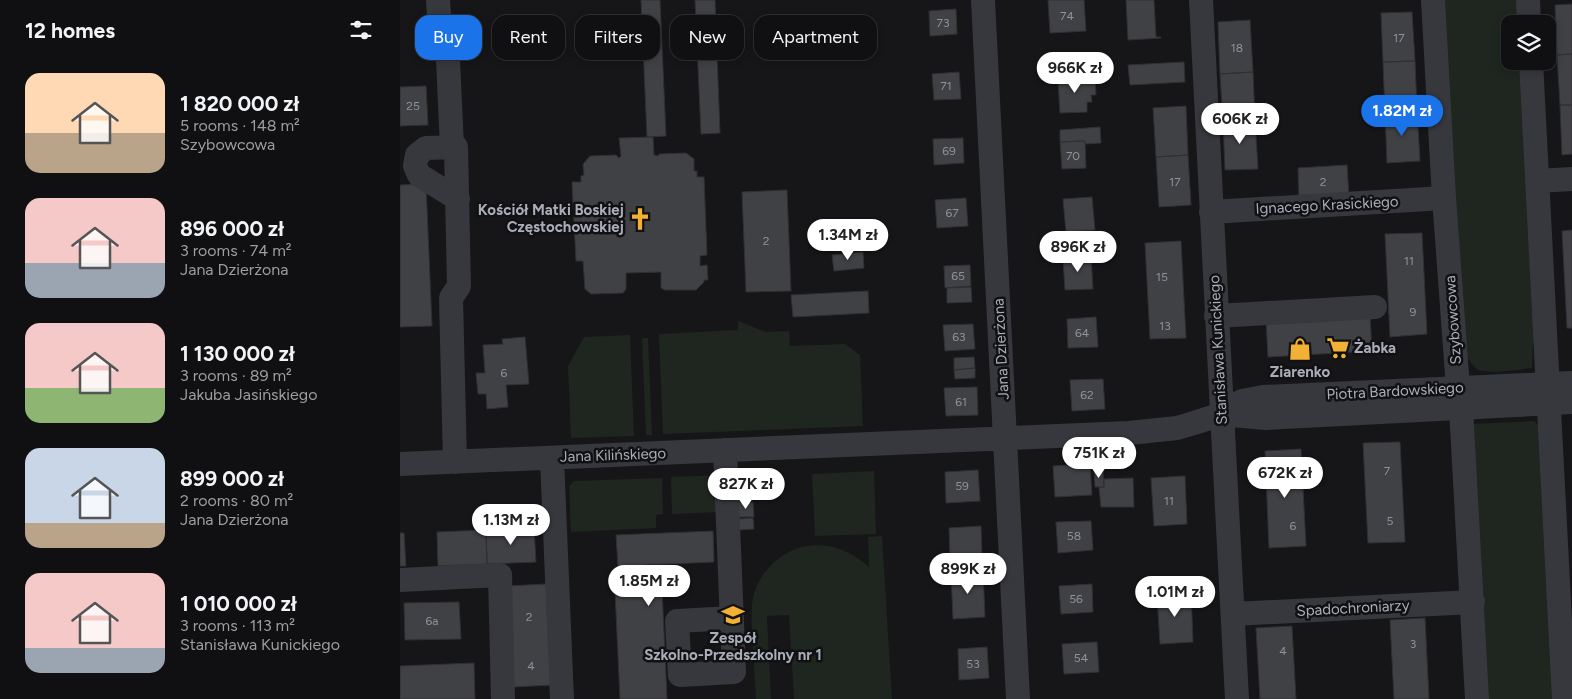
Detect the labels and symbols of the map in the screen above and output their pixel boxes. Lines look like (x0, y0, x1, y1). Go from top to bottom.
house number: 74 (1060, 9, 1074, 23)
house number: 73 (937, 16, 949, 30)
house number: 17 (1393, 31, 1405, 45)
house number: 18 (1231, 41, 1243, 55)
pin: 966K zł (1029, 52, 1121, 94)
house number: 71 (940, 79, 952, 93)
pin: 1.82M zł (1350, 94, 1454, 137)
house number: 25 (406, 99, 420, 113)
pin: 606K zł (1194, 102, 1286, 145)
house number: 69 (942, 144, 956, 158)
house number: 70 (1066, 149, 1080, 163)
house number: 17 (1169, 175, 1181, 189)
house number: 2 (1320, 175, 1326, 189)
street label: Ignacego Krasickiego (1255, 192, 1399, 218)
place label: Kościół Matki Boskiej Częstochowskiej (478, 201, 624, 236)
church icon: Kościół Matki Boskiej Częstochowskiej (627, 206, 653, 232)
house number: 67 (945, 206, 959, 220)
pin: 1.34M zł (796, 218, 900, 261)
pin: 896K zł (1032, 230, 1124, 273)
house number: 2 (763, 234, 769, 248)
house number: 11 (1404, 254, 1414, 268)
house number: 65 (951, 269, 965, 283)
house number: 15 (1156, 270, 1168, 284)
street label: Stanisława Kunickiego (1205, 274, 1231, 425)
street label: Szybowcowa (1441, 275, 1465, 365)
street label: Jana Dzierżona (989, 298, 1013, 400)
house number: 9 (1410, 305, 1417, 319)
house number: 13 (1159, 319, 1171, 333)
house number: 64 (1075, 326, 1090, 340)
house number: 63 (952, 330, 966, 344)
supermarket icon: Żabka (1325, 335, 1351, 361)
shop icon: Ziarenko (1287, 336, 1313, 362)
place label: Żabka (1354, 338, 1396, 357)
place label: Ziarenko (1270, 363, 1330, 381)
house number: 6 (501, 366, 508, 380)
street label: Piotra Bardowskiego (1326, 378, 1464, 404)
house number: 62 (1080, 388, 1094, 402)
house number: 61 (955, 395, 967, 409)
pin: 751K zł (1053, 436, 1145, 479)
street label: Jana Kilińskiego (560, 444, 667, 466)
pin: 672K zł (1239, 456, 1331, 499)
house number: 7 (1384, 464, 1391, 478)
pin: 827K zł (700, 468, 792, 510)
house number: 59 (955, 479, 969, 493)
house number: 11 (1164, 494, 1174, 508)
pin: 1.13M zł (459, 504, 563, 546)
house number: 5 (1387, 514, 1394, 528)
house number: 6 (1290, 519, 1297, 533)
house number: 58 (1067, 529, 1081, 543)
pin: 899K zł (922, 552, 1014, 595)
pin: 1.85M zł (597, 564, 701, 607)
pin: 1.01M zł (1123, 576, 1227, 618)
house number: 56 (1069, 592, 1083, 606)
street label: Spadochroniarzy (1296, 596, 1410, 620)
school or university icon: Zespół Szkolno-Przedszkolny nr 1 (720, 602, 746, 628)
house number: 2 (526, 610, 532, 624)
house number: 6a (426, 614, 438, 628)
place label: Zespół Szkolno-Przedszkolny nr 1 (644, 629, 822, 664)
house number: 3 (1410, 637, 1416, 651)
house number: 4 (1279, 644, 1287, 658)
house number: 54 (1074, 651, 1089, 665)
house number: 53 (966, 657, 980, 671)
house number: 4 (527, 659, 535, 673)

